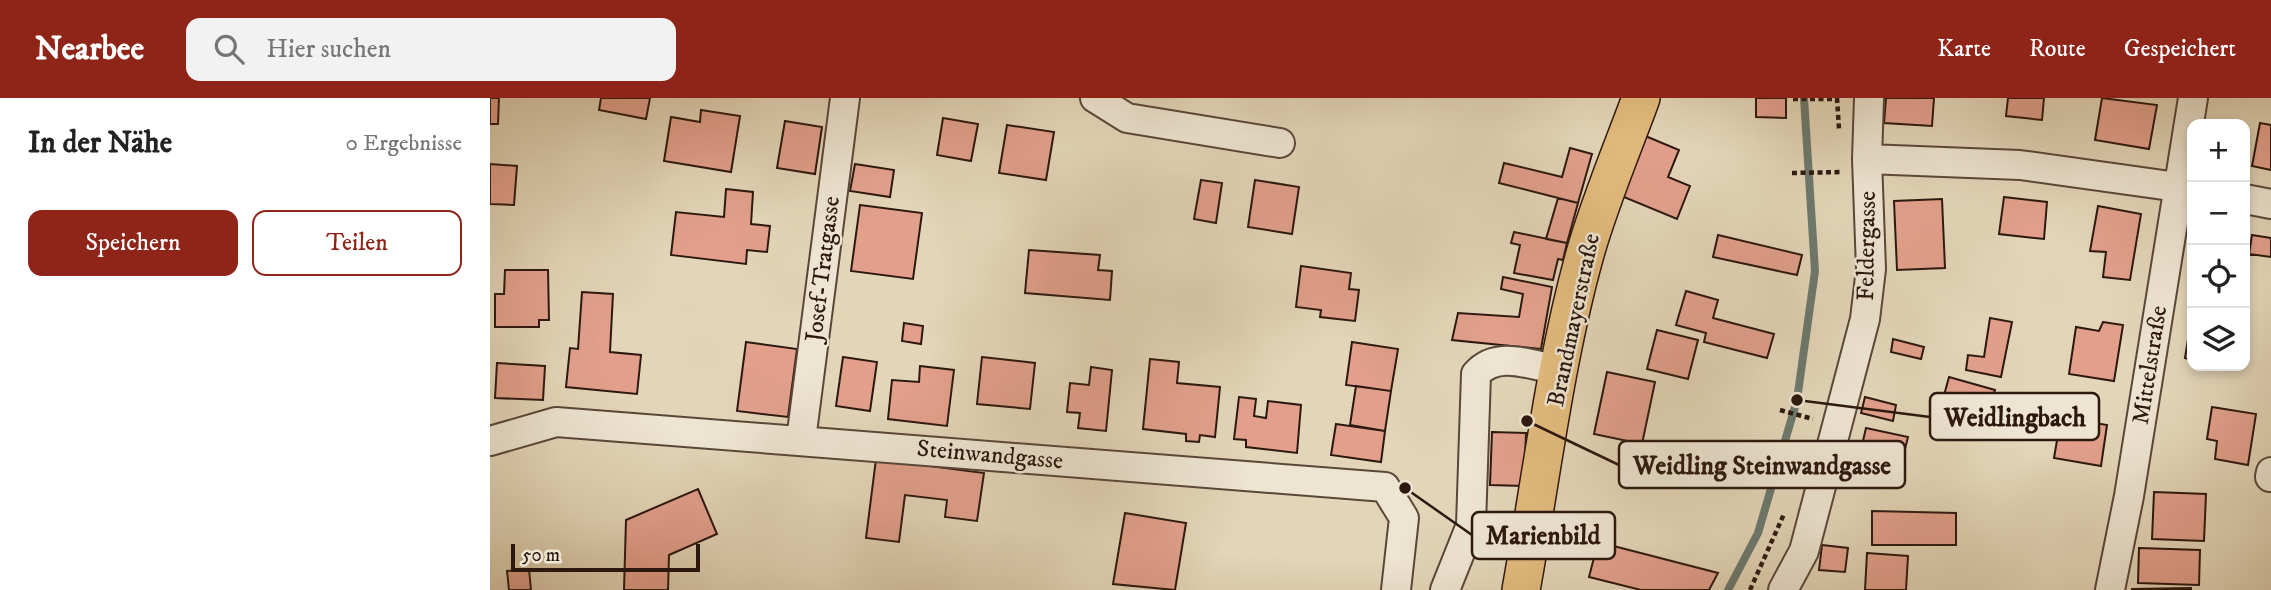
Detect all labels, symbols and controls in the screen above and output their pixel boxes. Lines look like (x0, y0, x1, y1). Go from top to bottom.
search box (186, 18, 676, 81)
text: Nearbee (35, 29, 144, 70)
icon: search (210, 30, 248, 68)
text: Hier suchen (266, 33, 391, 66)
text: Karte (1937, 34, 1991, 64)
text: Route (2029, 34, 2086, 64)
text: Gespeichert (2124, 34, 2236, 64)
map controls (2187, 119, 2250, 371)
button: + (2187, 119, 2250, 182)
text: In der Nähe (28, 125, 172, 162)
text: 0 Ergebnisse (346, 129, 462, 158)
button: − (2187, 182, 2250, 245)
street label: Feldergasse (1851, 191, 1883, 301)
street label: Josef-Tratgasse (799, 194, 847, 346)
button: Speichern (28, 210, 238, 276)
button: Teilen (252, 210, 462, 276)
street label: Brandmayerstraße (1541, 231, 1607, 409)
button: locate (2187, 245, 2250, 308)
street label: Mittelstraße (2126, 303, 2174, 427)
button: layers (2187, 308, 2250, 371)
callout: Weidlingbach (1930, 393, 2099, 440)
text: Weidlingbach (1943, 402, 2086, 435)
street label: Steinwandgasse (916, 434, 1064, 476)
callout: Weidling Steinwandgasse (1619, 441, 1905, 488)
text: Weidling Steinwandgasse (1632, 450, 1891, 483)
callout: Marienbild (1472, 512, 1615, 559)
text: Marienbild (1485, 520, 1602, 553)
scale bar (511, 541, 700, 573)
text: 50 m (522, 544, 560, 567)

